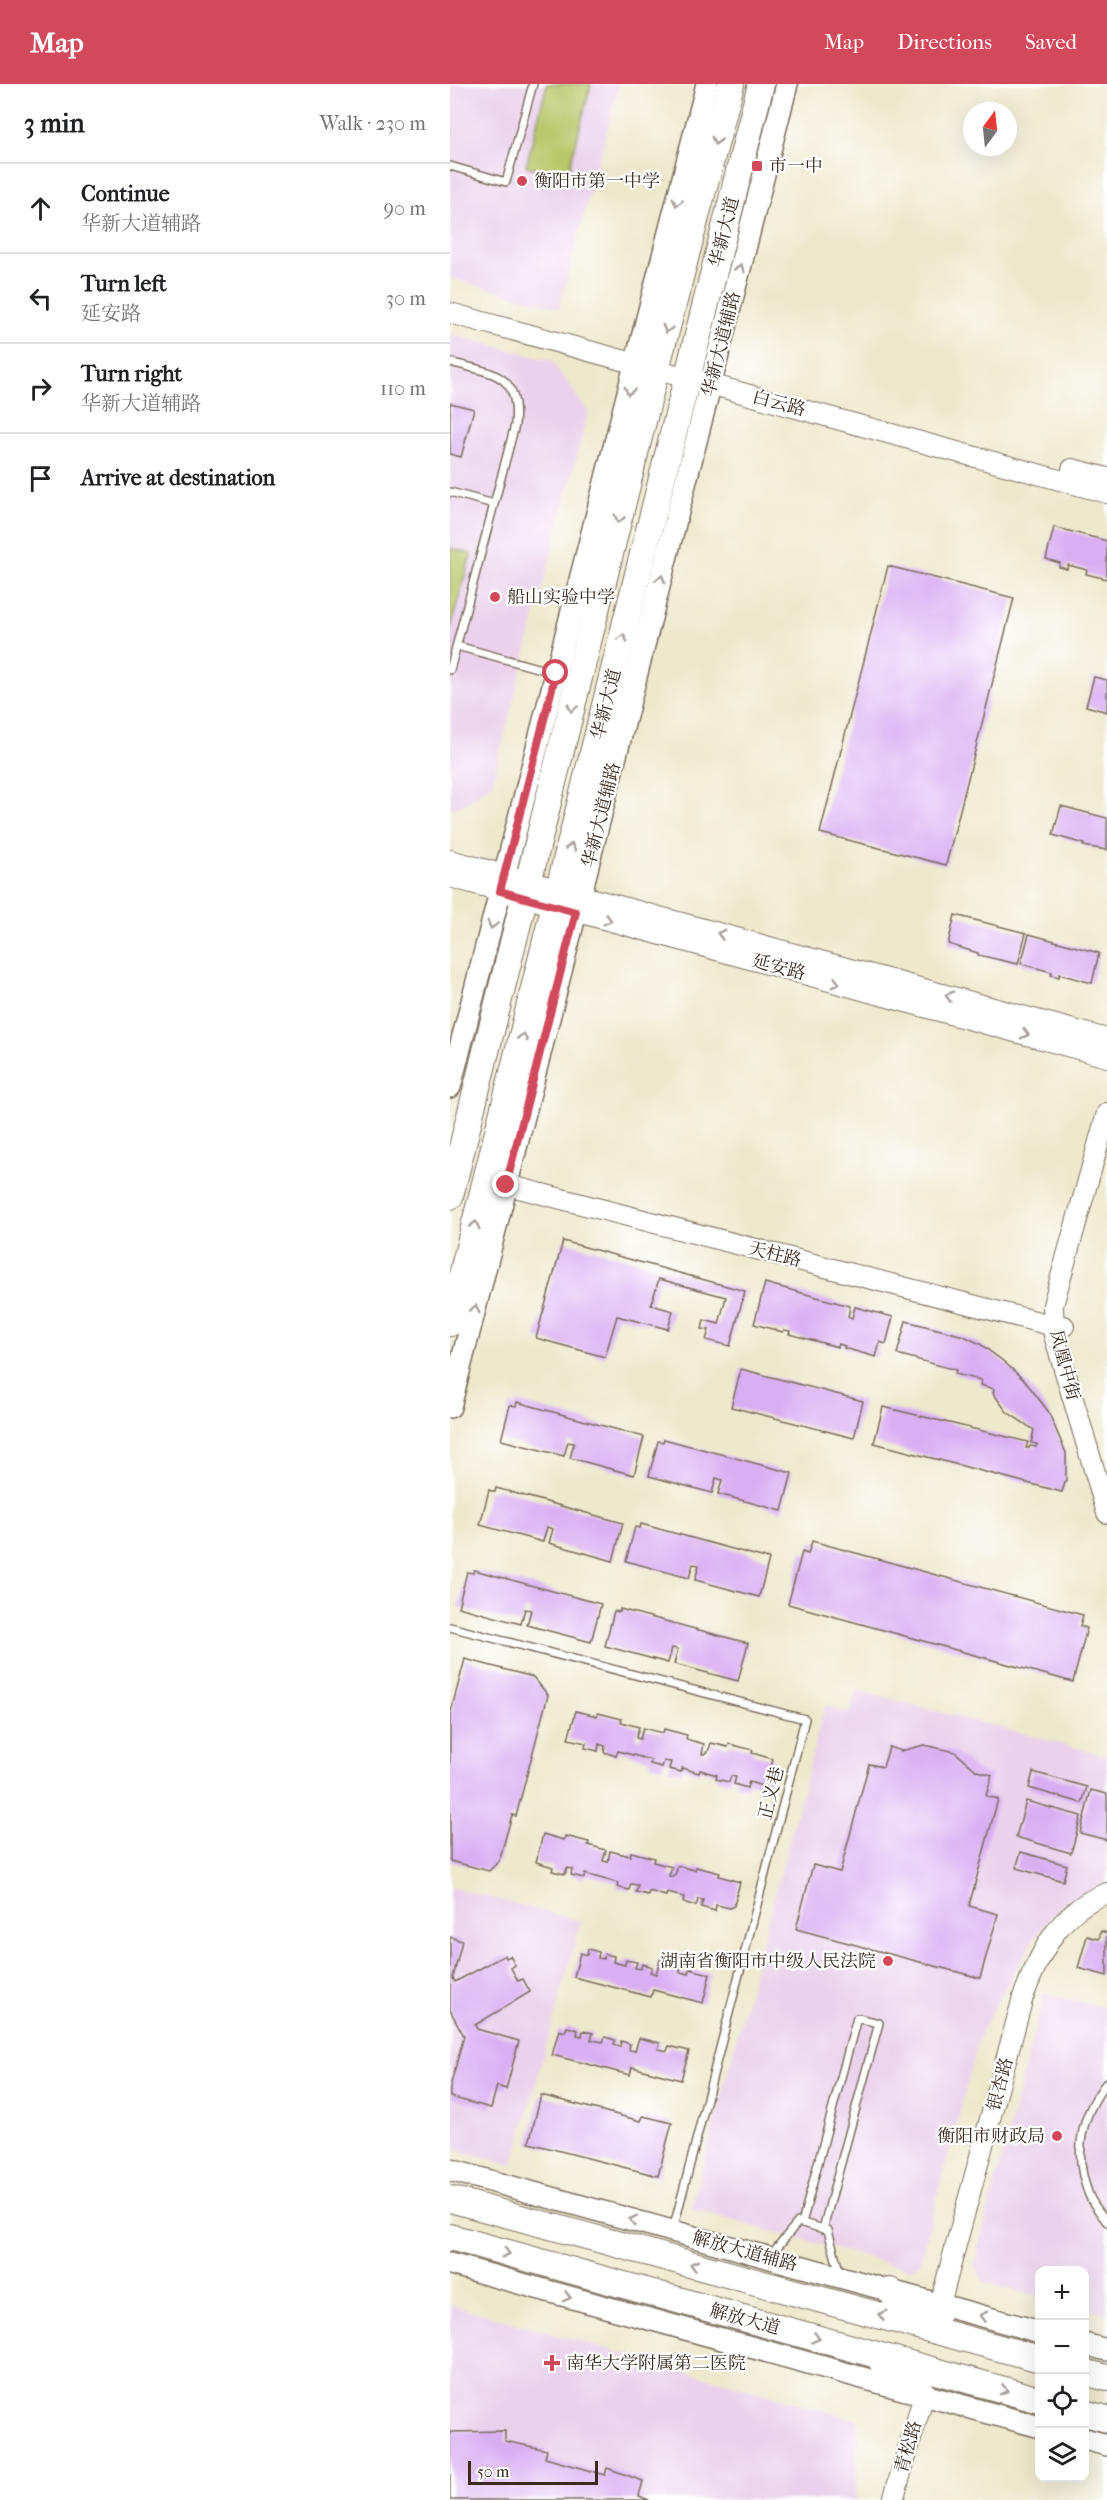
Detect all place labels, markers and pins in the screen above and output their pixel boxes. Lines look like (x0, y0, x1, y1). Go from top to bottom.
place label: 市一中 (769, 156, 823, 177)
marker: 市一中 (750, 159, 764, 173)
place label: 衡阳市第一中学 (534, 171, 660, 192)
marker: 衡阳市第一中学 (515, 174, 529, 188)
place label: 船山实验中学 (507, 587, 615, 608)
marker: 船山实验中学 (488, 590, 502, 604)
place label: 湖南省衡阳市中级人民法院 (660, 1951, 876, 1972)
marker: 湖南省衡阳市中级人民法院 (881, 1954, 895, 1968)
place label: 衡阳市财政局 (937, 2126, 1045, 2147)
marker: 衡阳市财政局 (1050, 2129, 1064, 2143)
place label: 南华大学附属第二医院 (566, 2353, 746, 2374)
marker: 南华大学附属第二医院 (543, 2354, 561, 2372)

